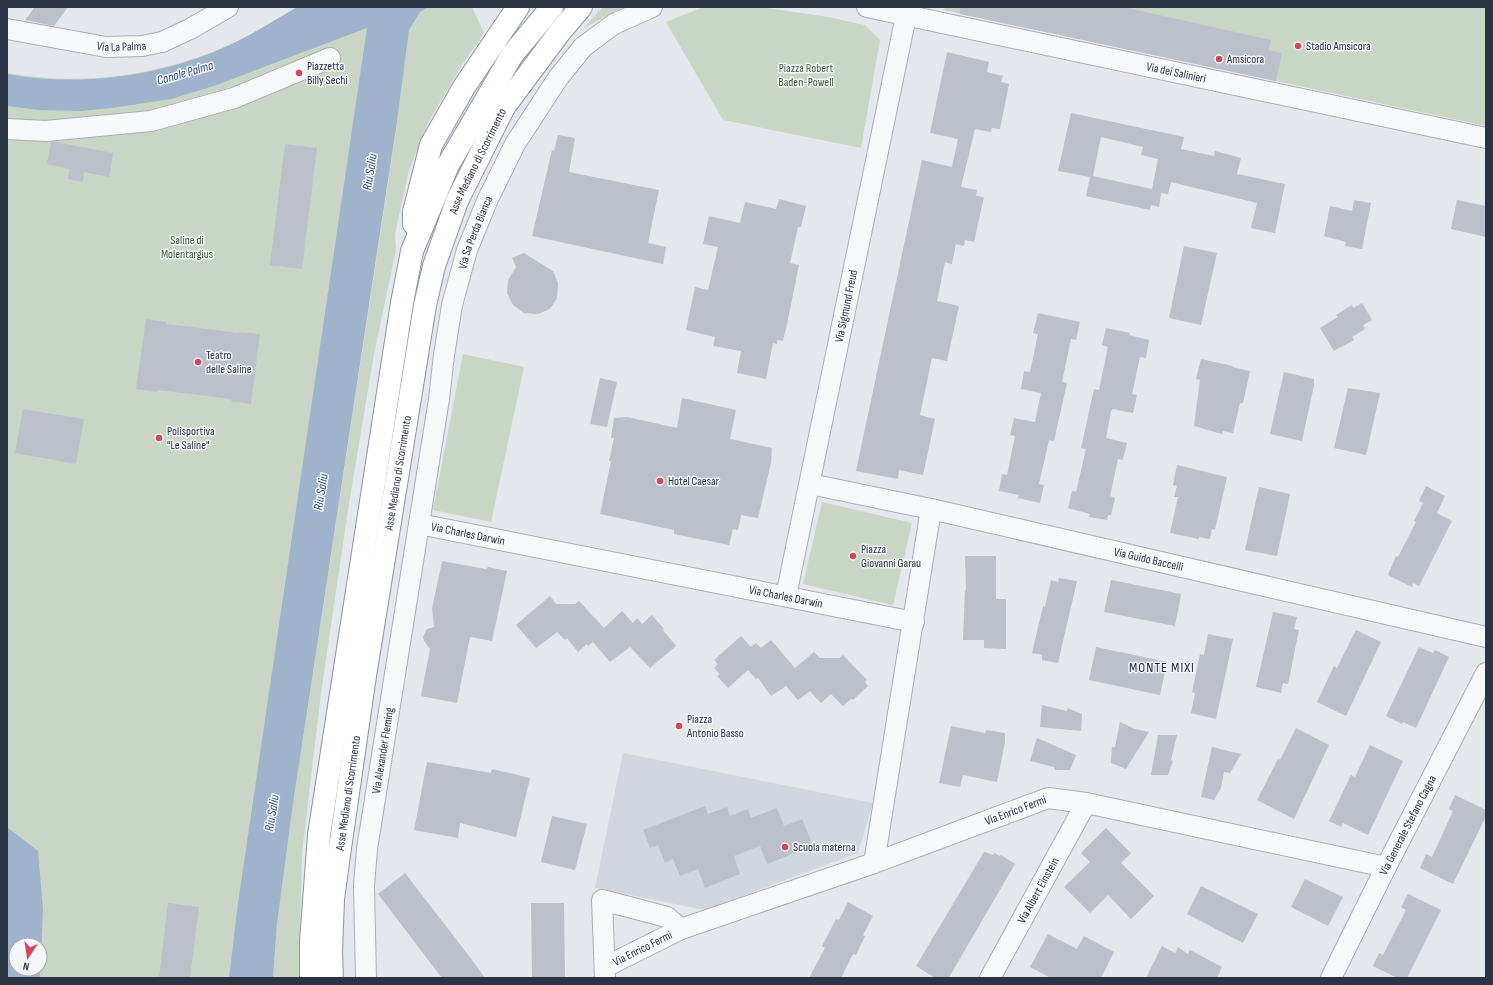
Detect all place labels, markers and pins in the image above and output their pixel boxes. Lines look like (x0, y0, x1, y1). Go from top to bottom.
place label: Stadio Amsicora (1306, 39, 1371, 54)
marker: Stadio Amsicora (1293, 41, 1303, 51)
place label: Amsicora (1226, 52, 1265, 67)
marker: Amsicora (1214, 54, 1224, 64)
place label: Piazzetta Billy Sechi (307, 59, 348, 88)
marker: Piazzetta Billy Sechi (294, 68, 304, 78)
place label: Teatro delle Saline (206, 348, 252, 377)
marker: Teatro delle Saline (193, 357, 203, 367)
place label: Polisportiva "Le Saline" (167, 424, 215, 453)
marker: Polisportiva "Le Saline" (154, 433, 164, 443)
place label: Hotel Caesar (668, 474, 720, 489)
marker: Hotel Caesar (655, 476, 665, 486)
place label: Piazza Giovanni Garau (861, 542, 921, 571)
marker: Piazza Giovanni Garau (848, 551, 858, 561)
place label: Piazza Antonio Basso (686, 712, 744, 741)
marker: Piazza Antonio Basso (674, 721, 684, 731)
place label: Scuola materna (793, 840, 856, 855)
marker: Scuola materna (780, 842, 790, 852)

